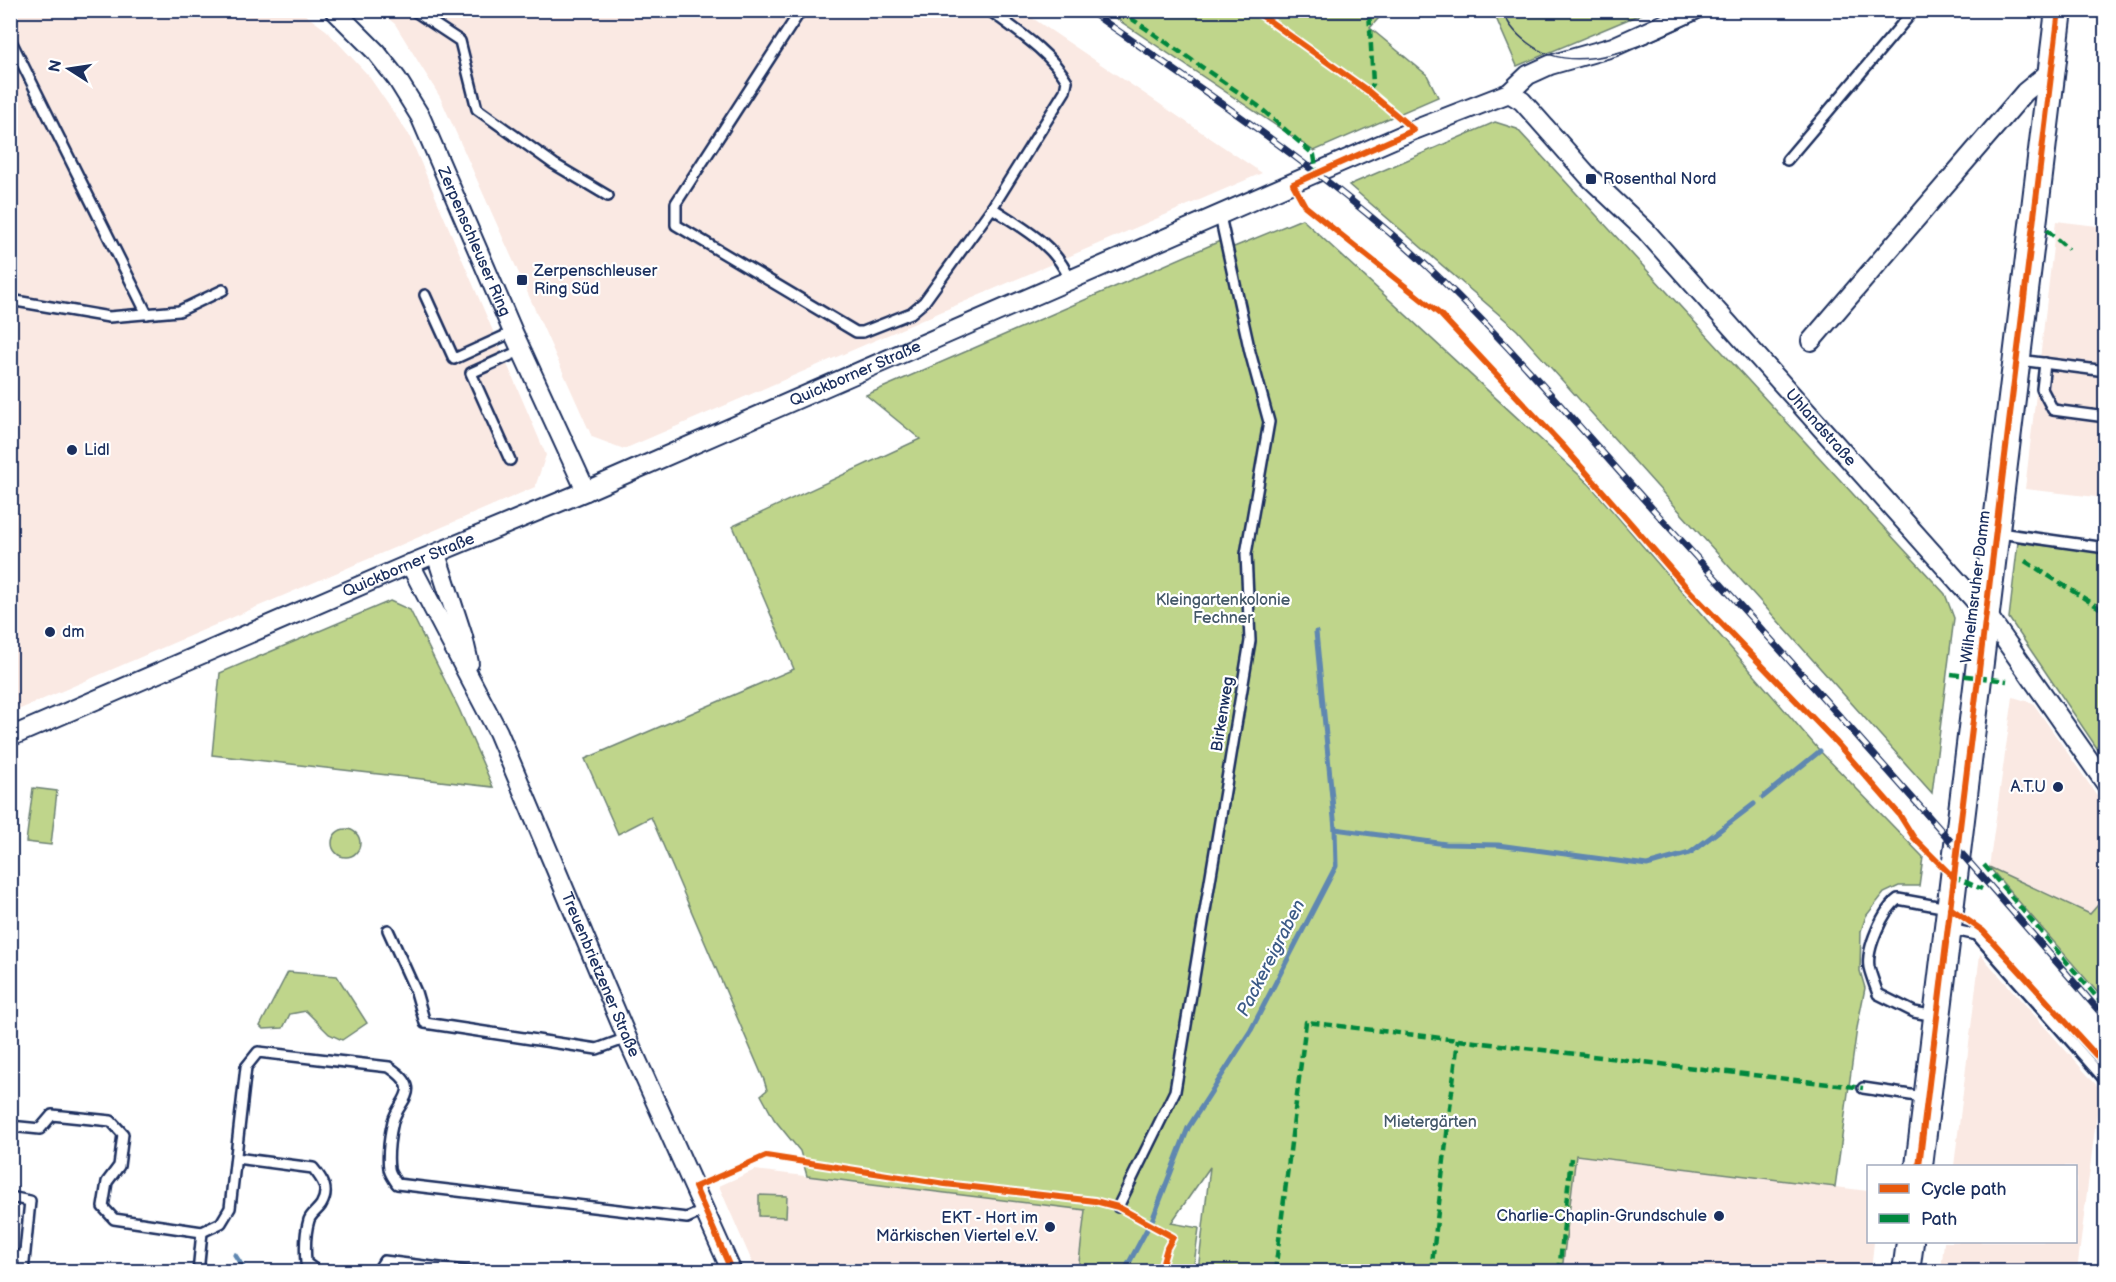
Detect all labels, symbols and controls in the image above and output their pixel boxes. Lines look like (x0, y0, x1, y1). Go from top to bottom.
north arrow (39, 39, 99, 99)
text: N (45, 58, 66, 74)
street label: Zerpenschleuser Ring (433, 163, 515, 319)
place label: Rosenthal Nord (1603, 170, 1716, 189)
marker: Rosenthal Nord (1584, 172, 1598, 186)
place label: Zerpenschleuser Ring Süd (533, 262, 657, 299)
marker: Zerpenschleuser Ring Süd (515, 273, 529, 287)
street label: Quickborner Straße (787, 337, 924, 411)
street label: Uhlandstraße (1781, 385, 1860, 470)
place label: Lidl (84, 441, 110, 460)
marker: Lidl (65, 443, 79, 457)
street label: Wilhelmsruher Damm (1957, 509, 1995, 665)
street label: Quickborner Straße (340, 529, 478, 601)
park label: Kleingartenkolonie Fechner (1156, 591, 1291, 628)
place label: dm (62, 623, 84, 642)
marker: dm (43, 625, 57, 639)
street label: Birkenweg (1208, 675, 1238, 753)
place label: A.T.U (2010, 778, 2046, 797)
marker: A.T.U (2051, 780, 2065, 794)
street label: Treuenbrietzener Straße (557, 889, 644, 1060)
water label: Packereigraben (1233, 896, 1309, 1020)
park label: Mietergärten (1383, 1113, 1477, 1132)
legend (1867, 1165, 2077, 1243)
text: Cycle path (1921, 1179, 2007, 1200)
place label: Charlie-Chaplin-Grundschule (1497, 1207, 1708, 1226)
place label: EKT - Hort im Märkischen Viertel e.V. (876, 1209, 1038, 1246)
marker: Charlie-Chaplin-Grundschule (1712, 1209, 1726, 1223)
text: Path (1921, 1209, 1957, 1230)
marker: EKT - Hort im Märkischen Viertel e.V. (1043, 1220, 1057, 1234)

